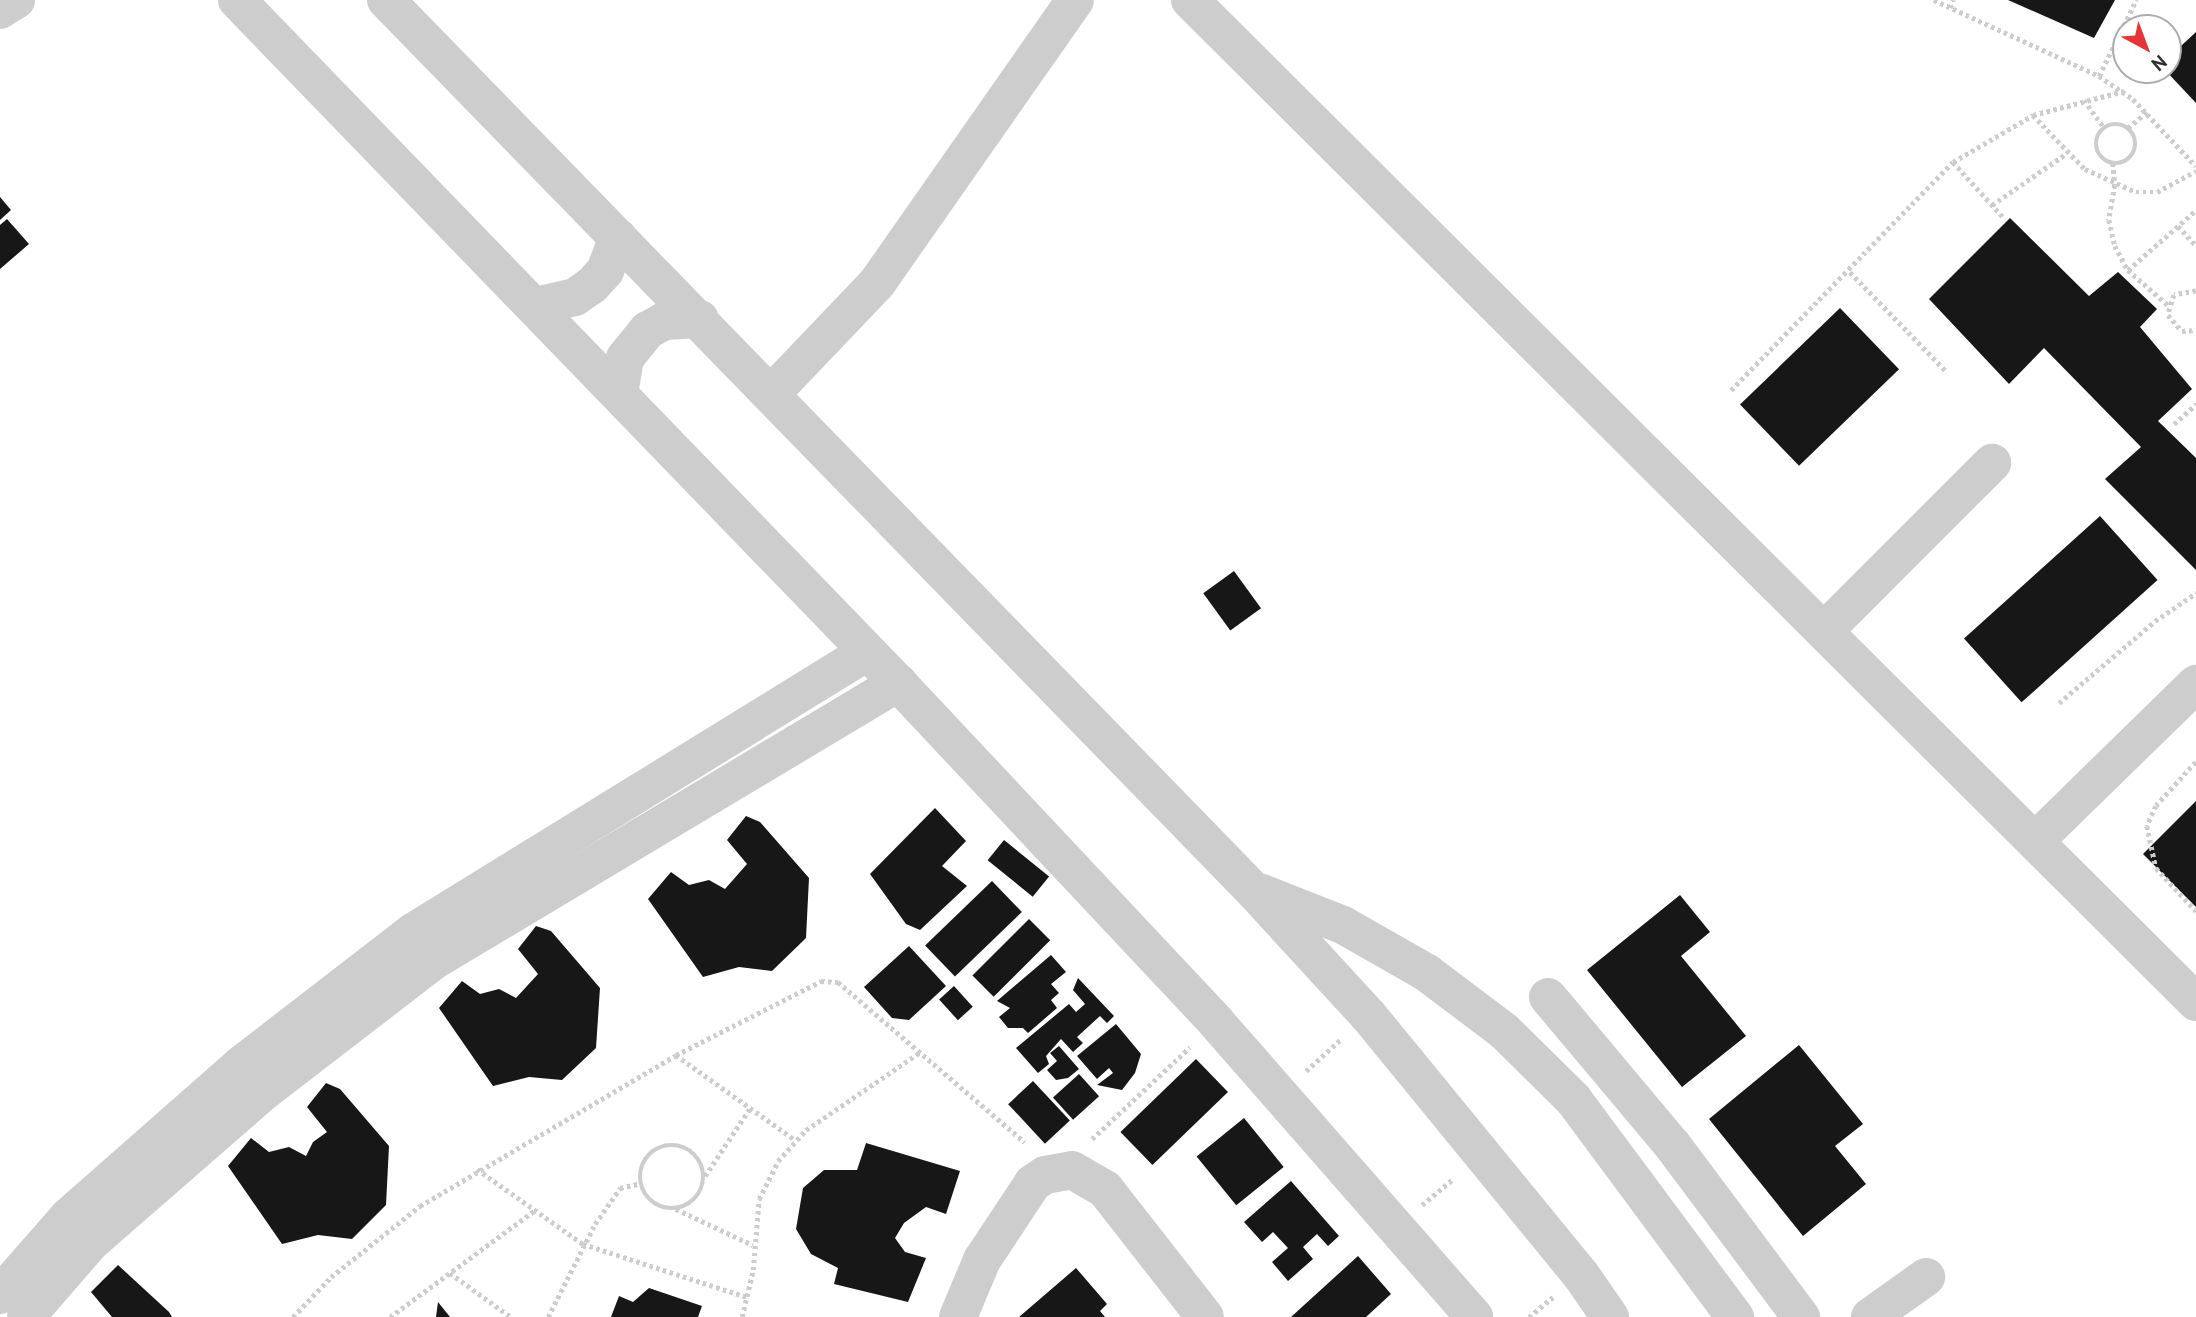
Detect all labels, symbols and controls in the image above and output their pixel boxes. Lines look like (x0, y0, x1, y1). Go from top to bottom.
north arrow (2112, 14, 2182, 84)
text: N (2147, 50, 2172, 76)

